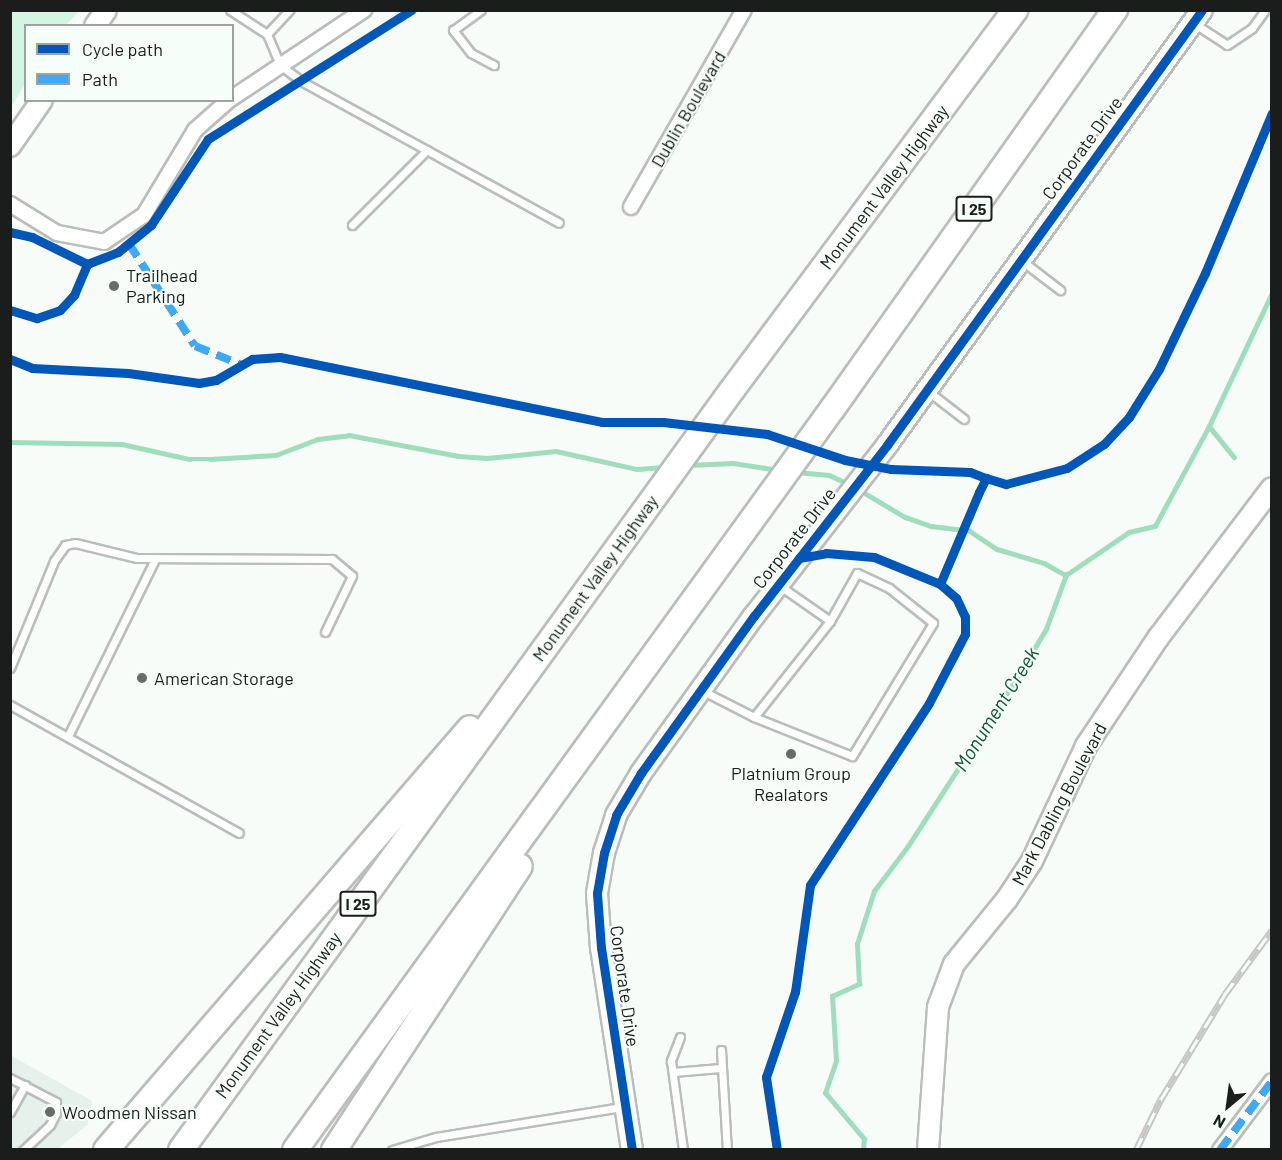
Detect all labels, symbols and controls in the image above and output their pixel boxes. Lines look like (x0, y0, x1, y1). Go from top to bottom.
legend (24, 24, 234, 102)
text: Cycle path (82, 38, 163, 60)
street label: Dublin Boulevard (646, 47, 730, 171)
text: Path (82, 68, 118, 90)
street label: Corporate Drive (1037, 92, 1127, 204)
street label: Monument Valley Highway (815, 100, 953, 274)
road number: I 25 (954, 196, 994, 222)
place label: Trailhead Parking (126, 265, 198, 308)
marker: Trailhead Parking (107, 279, 121, 293)
street label: Corporate Drive (748, 483, 840, 593)
street label: Monument Valley Highway (527, 491, 663, 665)
water label: Monument Creek (948, 642, 1044, 776)
place label: American Storage (154, 667, 294, 689)
marker: American Storage (135, 671, 149, 685)
street label: Mark Dabling Boulevard (1007, 719, 1111, 889)
marker: Platnium Group Realators (784, 747, 798, 761)
place label: Platnium Group Realators (731, 763, 851, 806)
road number: I 25 (338, 891, 378, 917)
street label: Corporate Drive (606, 924, 644, 1048)
street label: Monument Valley Highway (210, 928, 346, 1102)
north arrow (1198, 1076, 1258, 1136)
place label: Woodmen Nissan (62, 1101, 197, 1123)
marker: Woodmen Nissan (43, 1105, 57, 1119)
text: N (1210, 1111, 1228, 1133)

